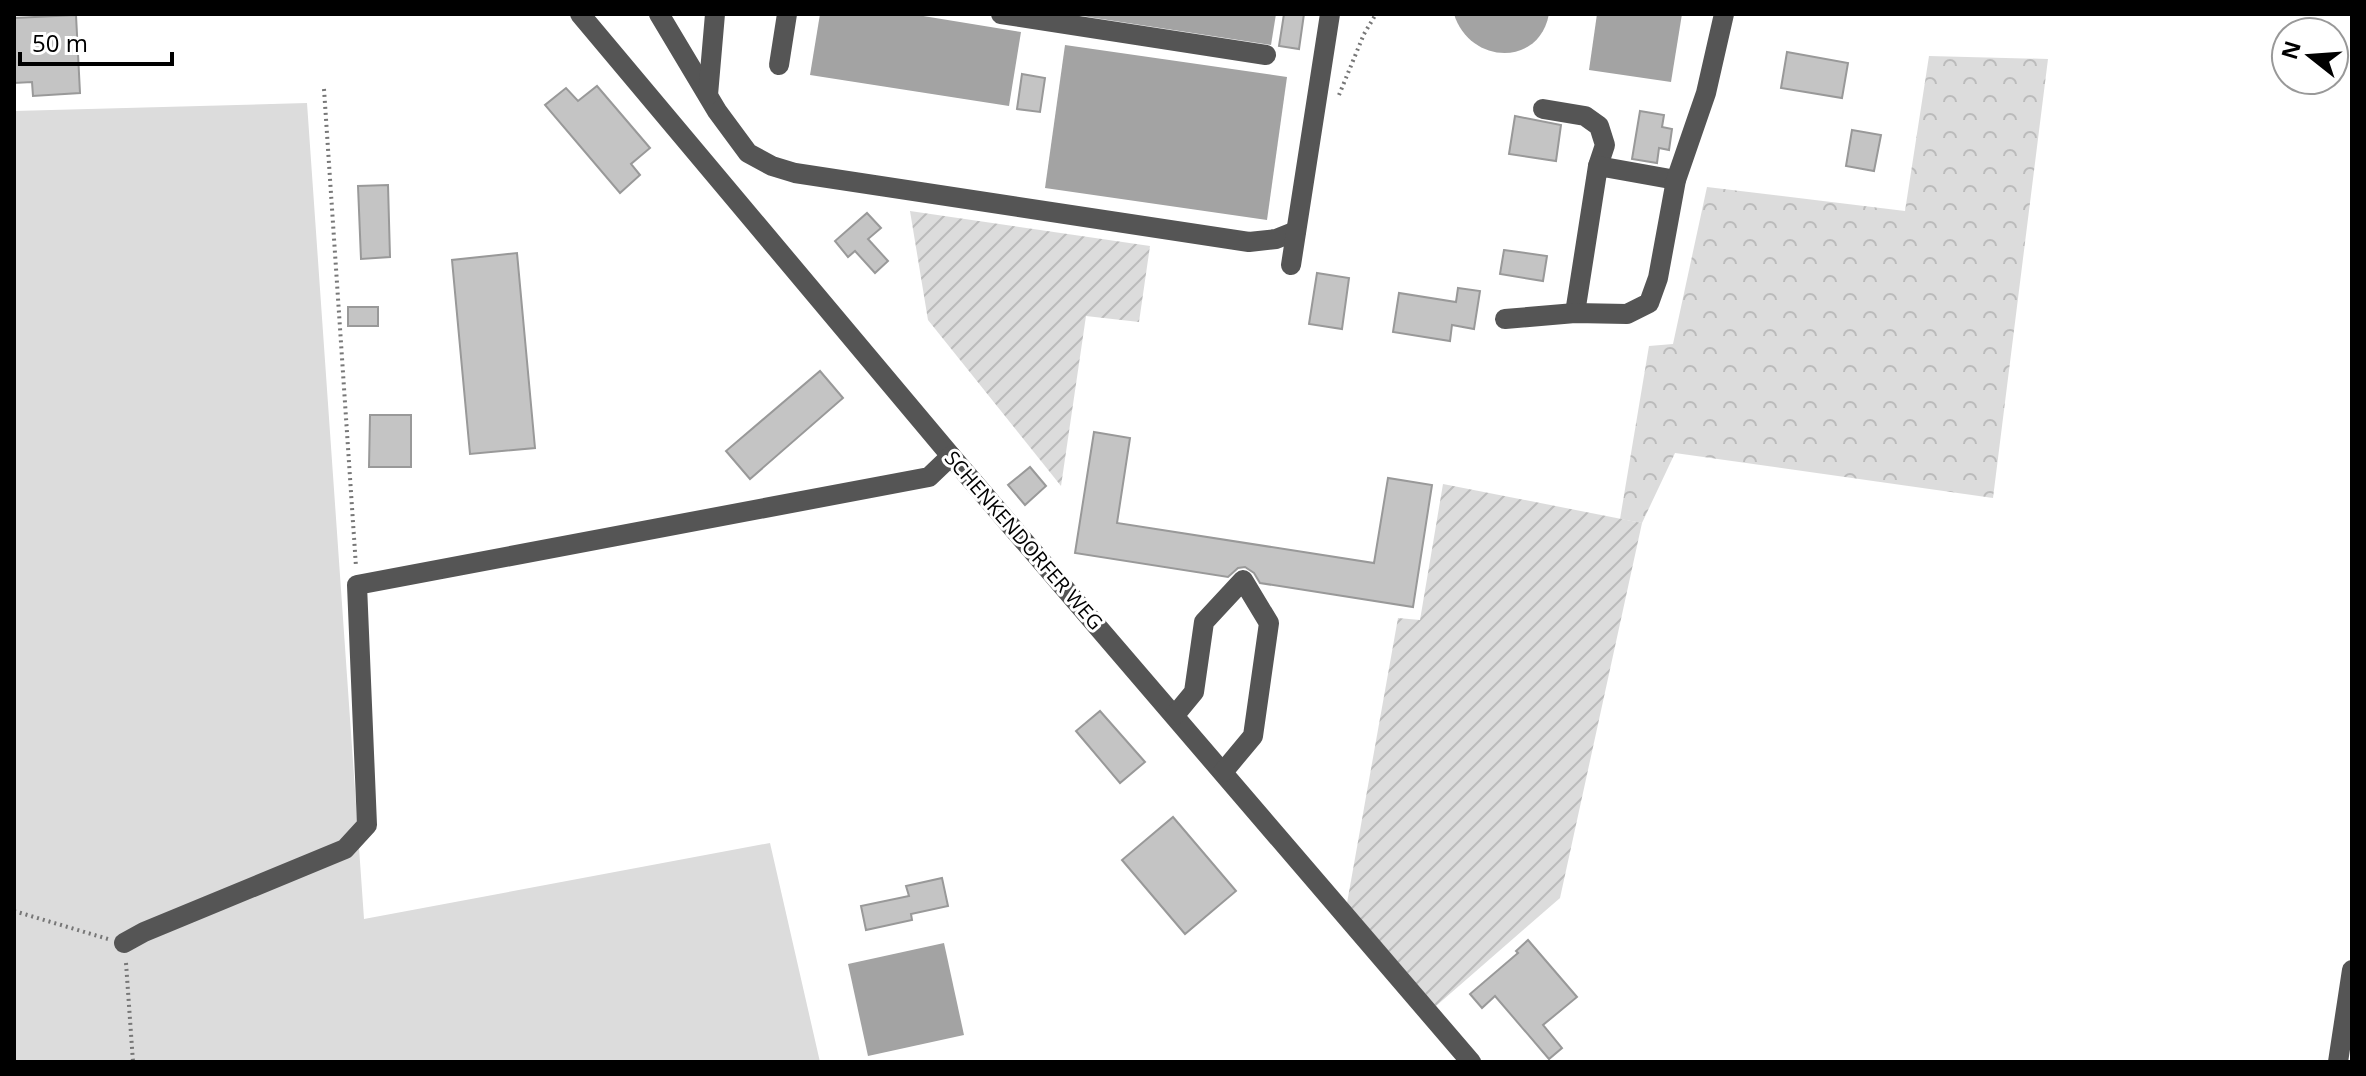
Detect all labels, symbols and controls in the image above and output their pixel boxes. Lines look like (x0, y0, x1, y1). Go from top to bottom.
scale bar (20, 16, 172, 66)
north arrow (2270, 16, 2350, 96)
text: 50 m (32, 26, 88, 59)
text: N (2273, 37, 2307, 63)
street label: SCHENKENDORFER WEG (939, 445, 1109, 635)

